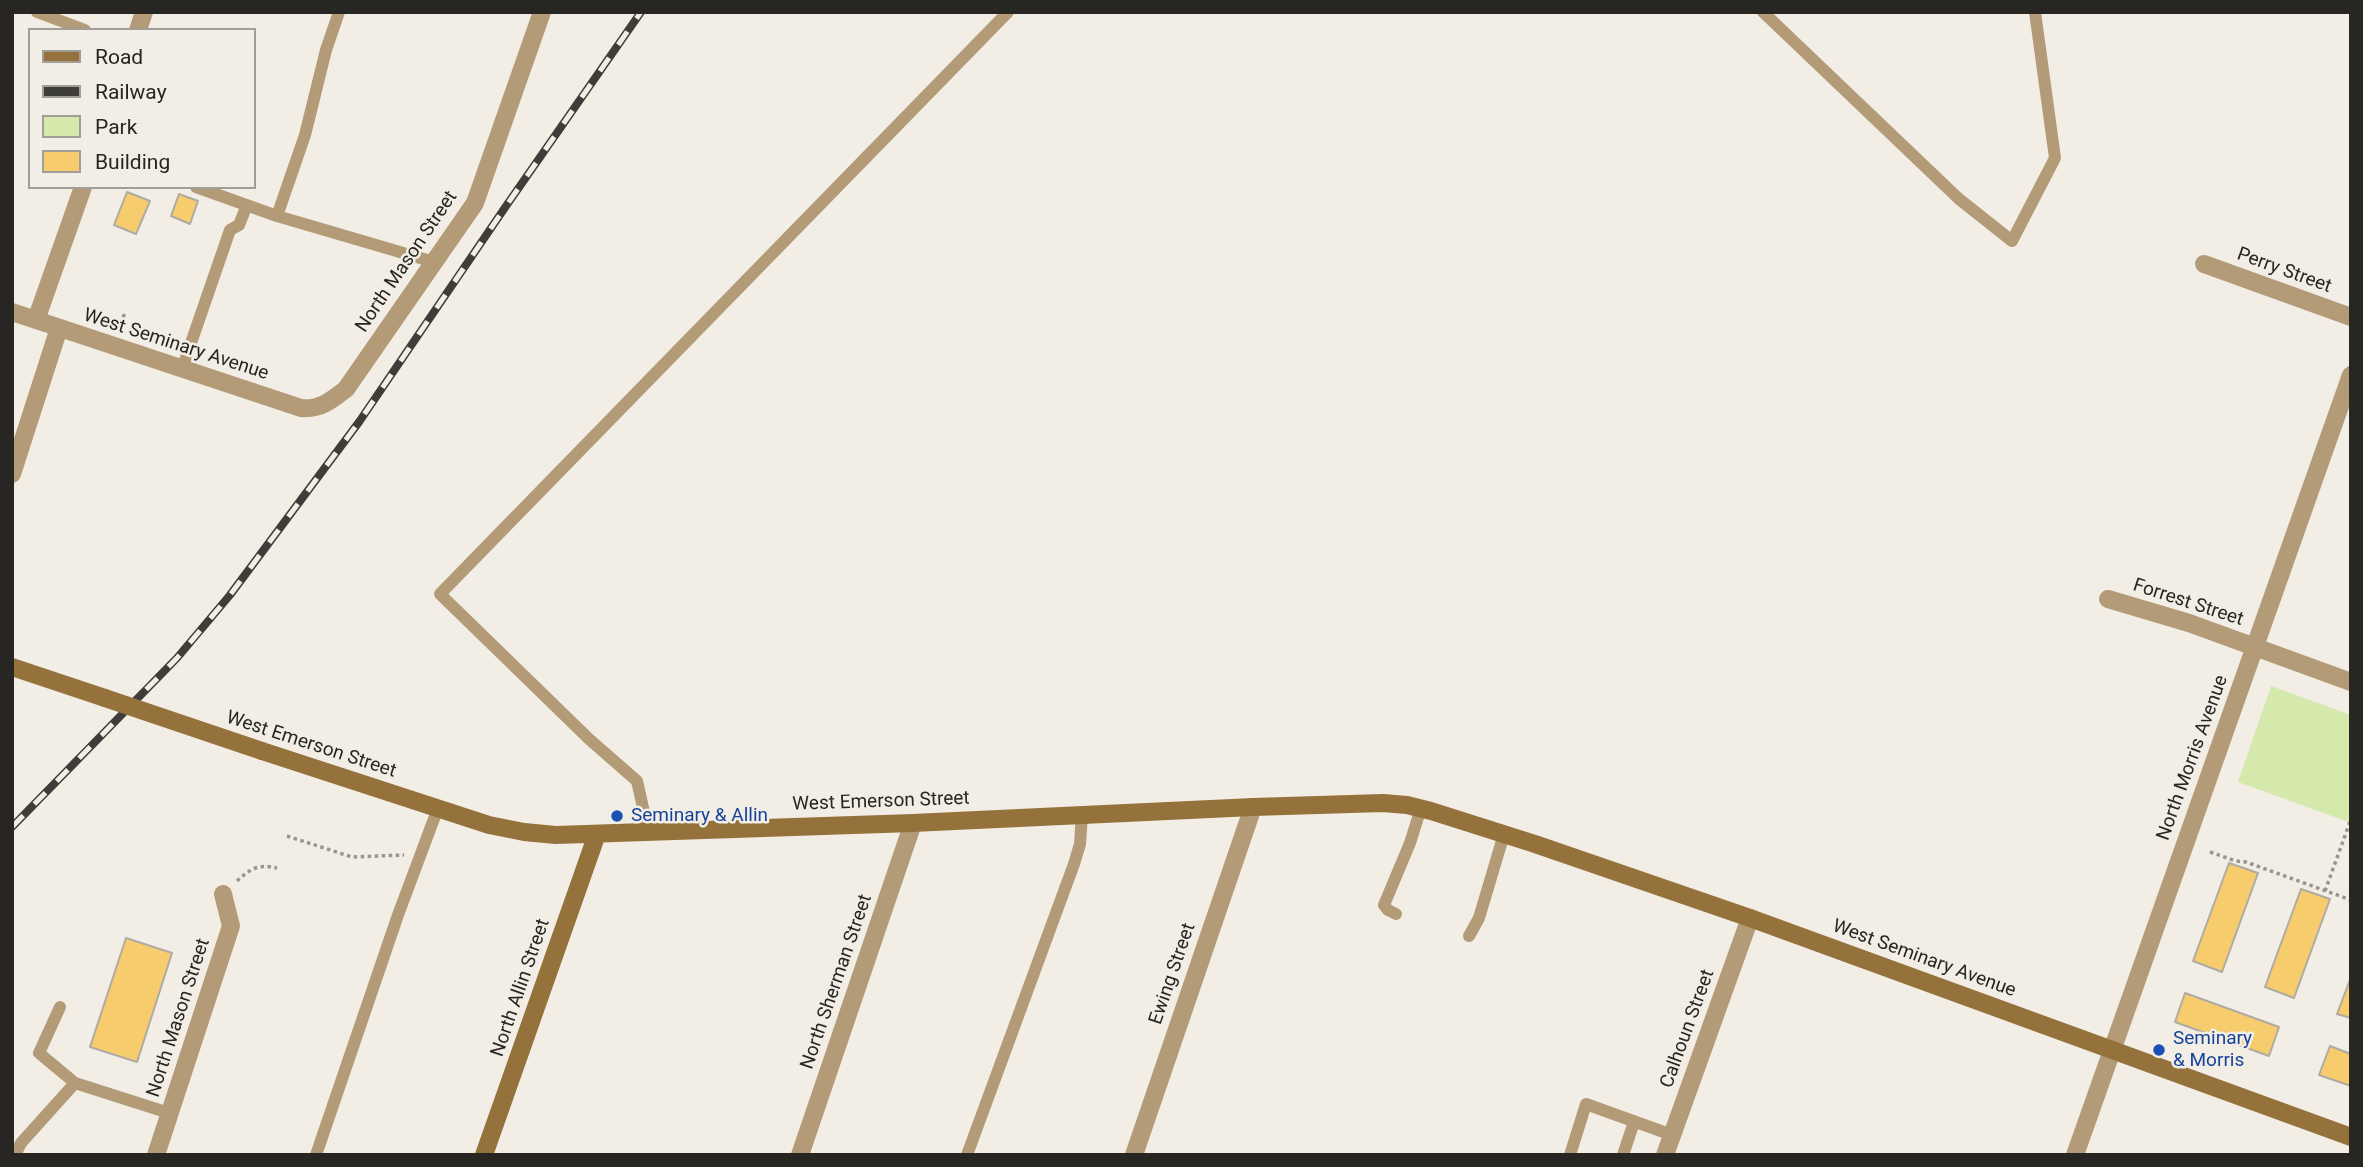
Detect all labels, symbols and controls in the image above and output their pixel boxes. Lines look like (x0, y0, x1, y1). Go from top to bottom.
legend (28, 28, 256, 189)
text: Road (95, 45, 143, 69)
text: Railway (95, 80, 167, 104)
text: Park (95, 115, 137, 139)
text: Building (95, 150, 170, 174)
street label: North Mason Street (351, 187, 463, 337)
street label: Perry Street (2234, 243, 2334, 299)
street label: West Seminary Avenue (81, 304, 271, 386)
street label: Forrest Street (2130, 574, 2246, 632)
street label: North Morris Avenue (2152, 672, 2234, 844)
street label: West Emerson Street (223, 707, 399, 783)
street label: West Emerson Street (792, 788, 970, 816)
place label: Seminary & Allin (631, 805, 768, 827)
marker: Seminary & Allin (609, 808, 625, 824)
street label: North Sherman Street (796, 892, 878, 1072)
street label: West Seminary Avenue (1829, 915, 2019, 1003)
street label: North Allin Street (487, 916, 555, 1060)
street label: Ewing Street (1145, 920, 1201, 1028)
street label: North Mason Street (143, 936, 215, 1100)
street label: Calhoun Street (1656, 967, 1720, 1091)
place label: Seminary & Morris (2173, 1028, 2252, 1072)
marker: Seminary & Morris (2151, 1042, 2167, 1058)

